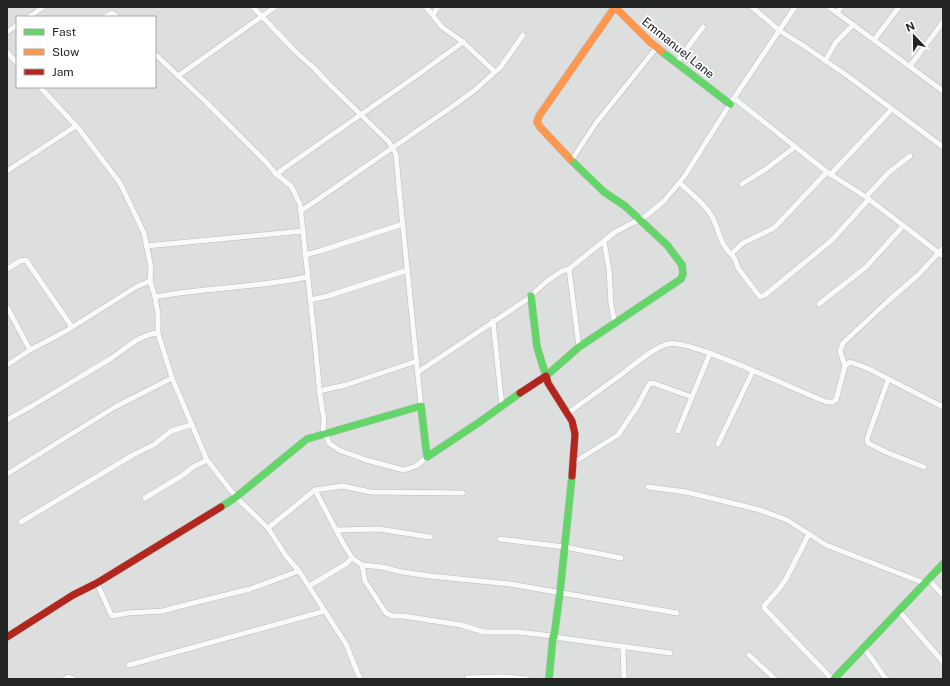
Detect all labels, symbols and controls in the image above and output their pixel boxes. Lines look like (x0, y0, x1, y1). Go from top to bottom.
street label: Emmanuel Lane (639, 15, 717, 82)
legend (16, 16, 156, 88)
north arrow (894, 16, 934, 56)
text: N (904, 20, 916, 34)
text: Fast (52, 25, 77, 39)
text: Slow (52, 45, 80, 59)
text: Jam (52, 65, 74, 79)

